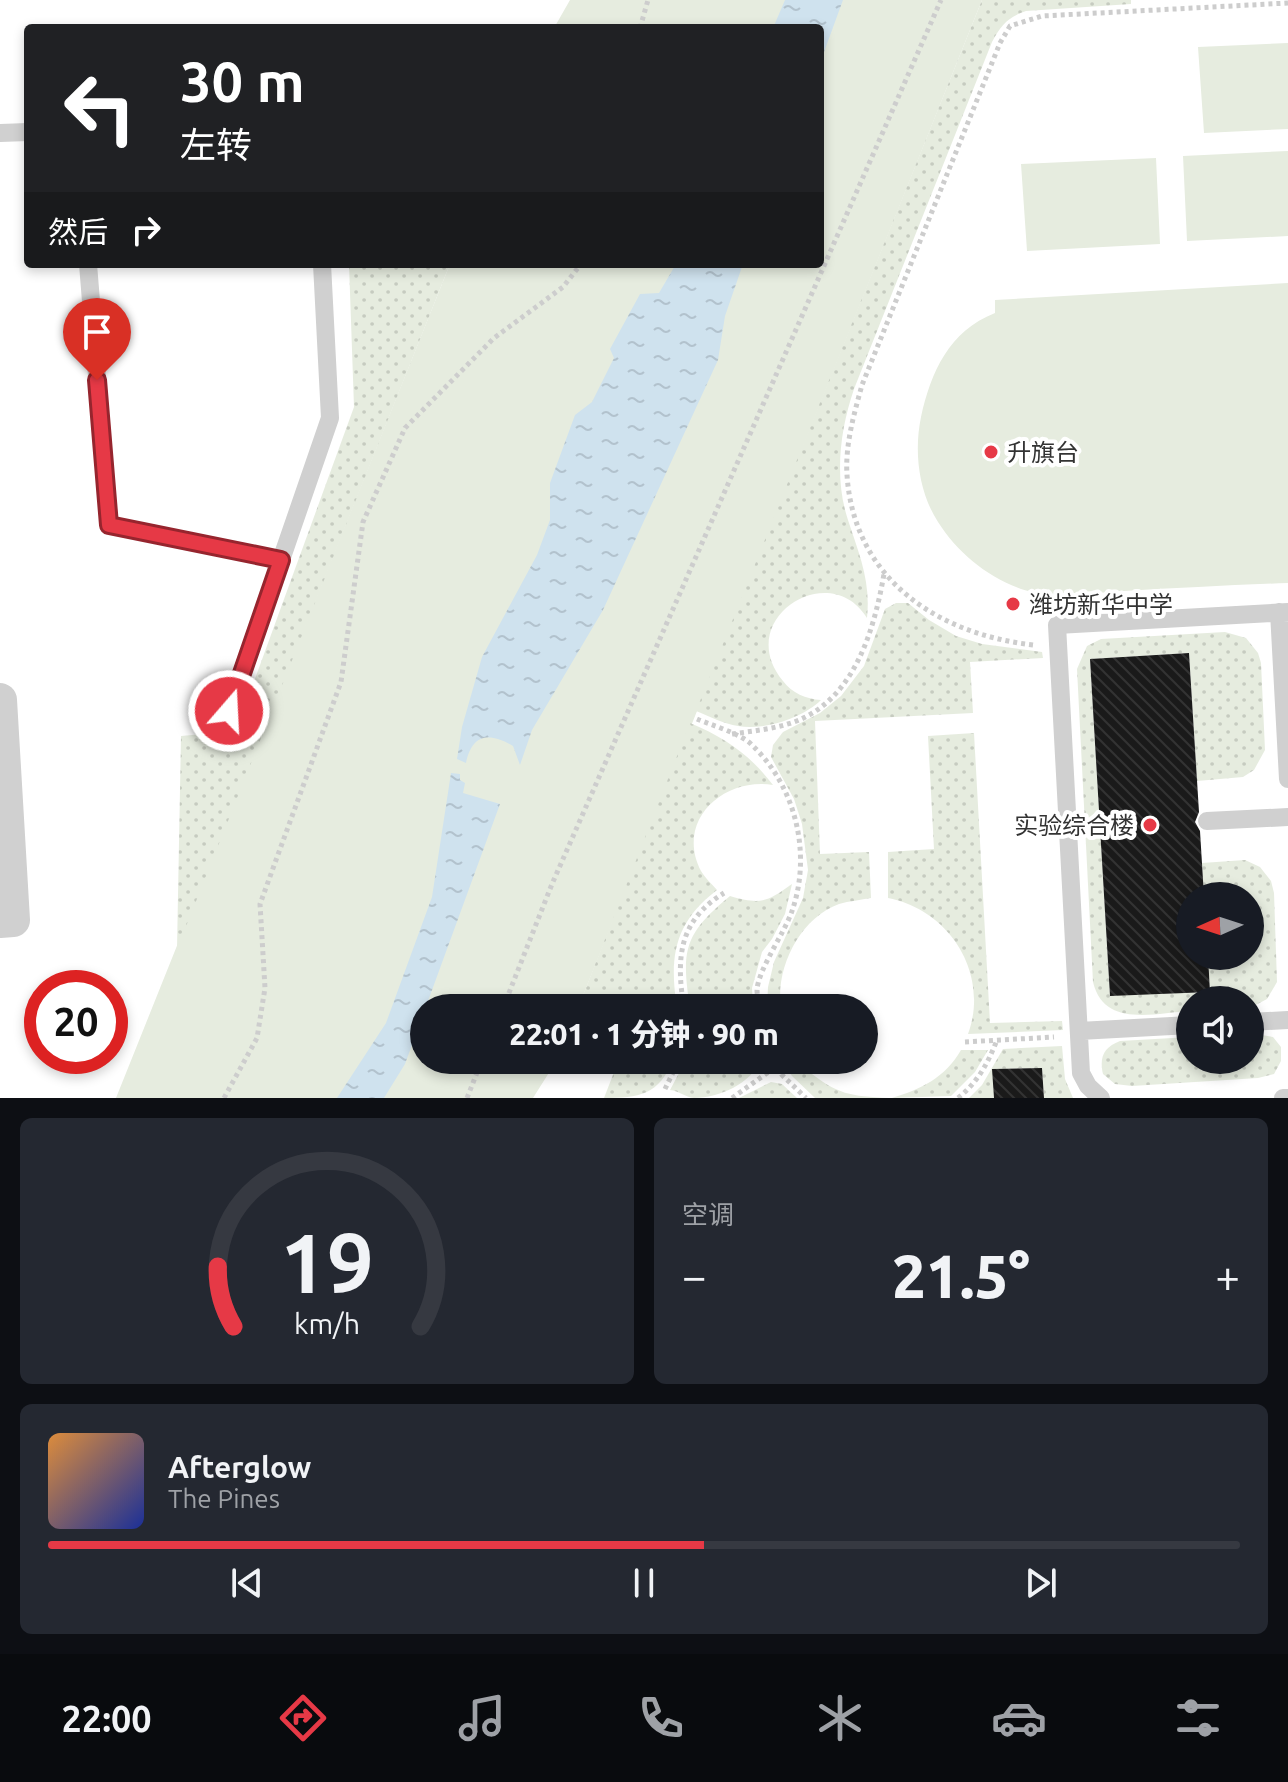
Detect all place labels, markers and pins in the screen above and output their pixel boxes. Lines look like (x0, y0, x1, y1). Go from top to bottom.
pin (63, 298, 131, 380)
place label: 升旗台 (1007, 439, 1079, 466)
marker: 升旗台 (982, 443, 1000, 461)
place label: 潍坊新华中学 (1029, 591, 1173, 618)
marker: 潍坊新华中学 (1004, 595, 1022, 613)
place label: 实验综合楼 (1014, 812, 1134, 839)
marker: 实验综合楼 (1141, 816, 1159, 834)

